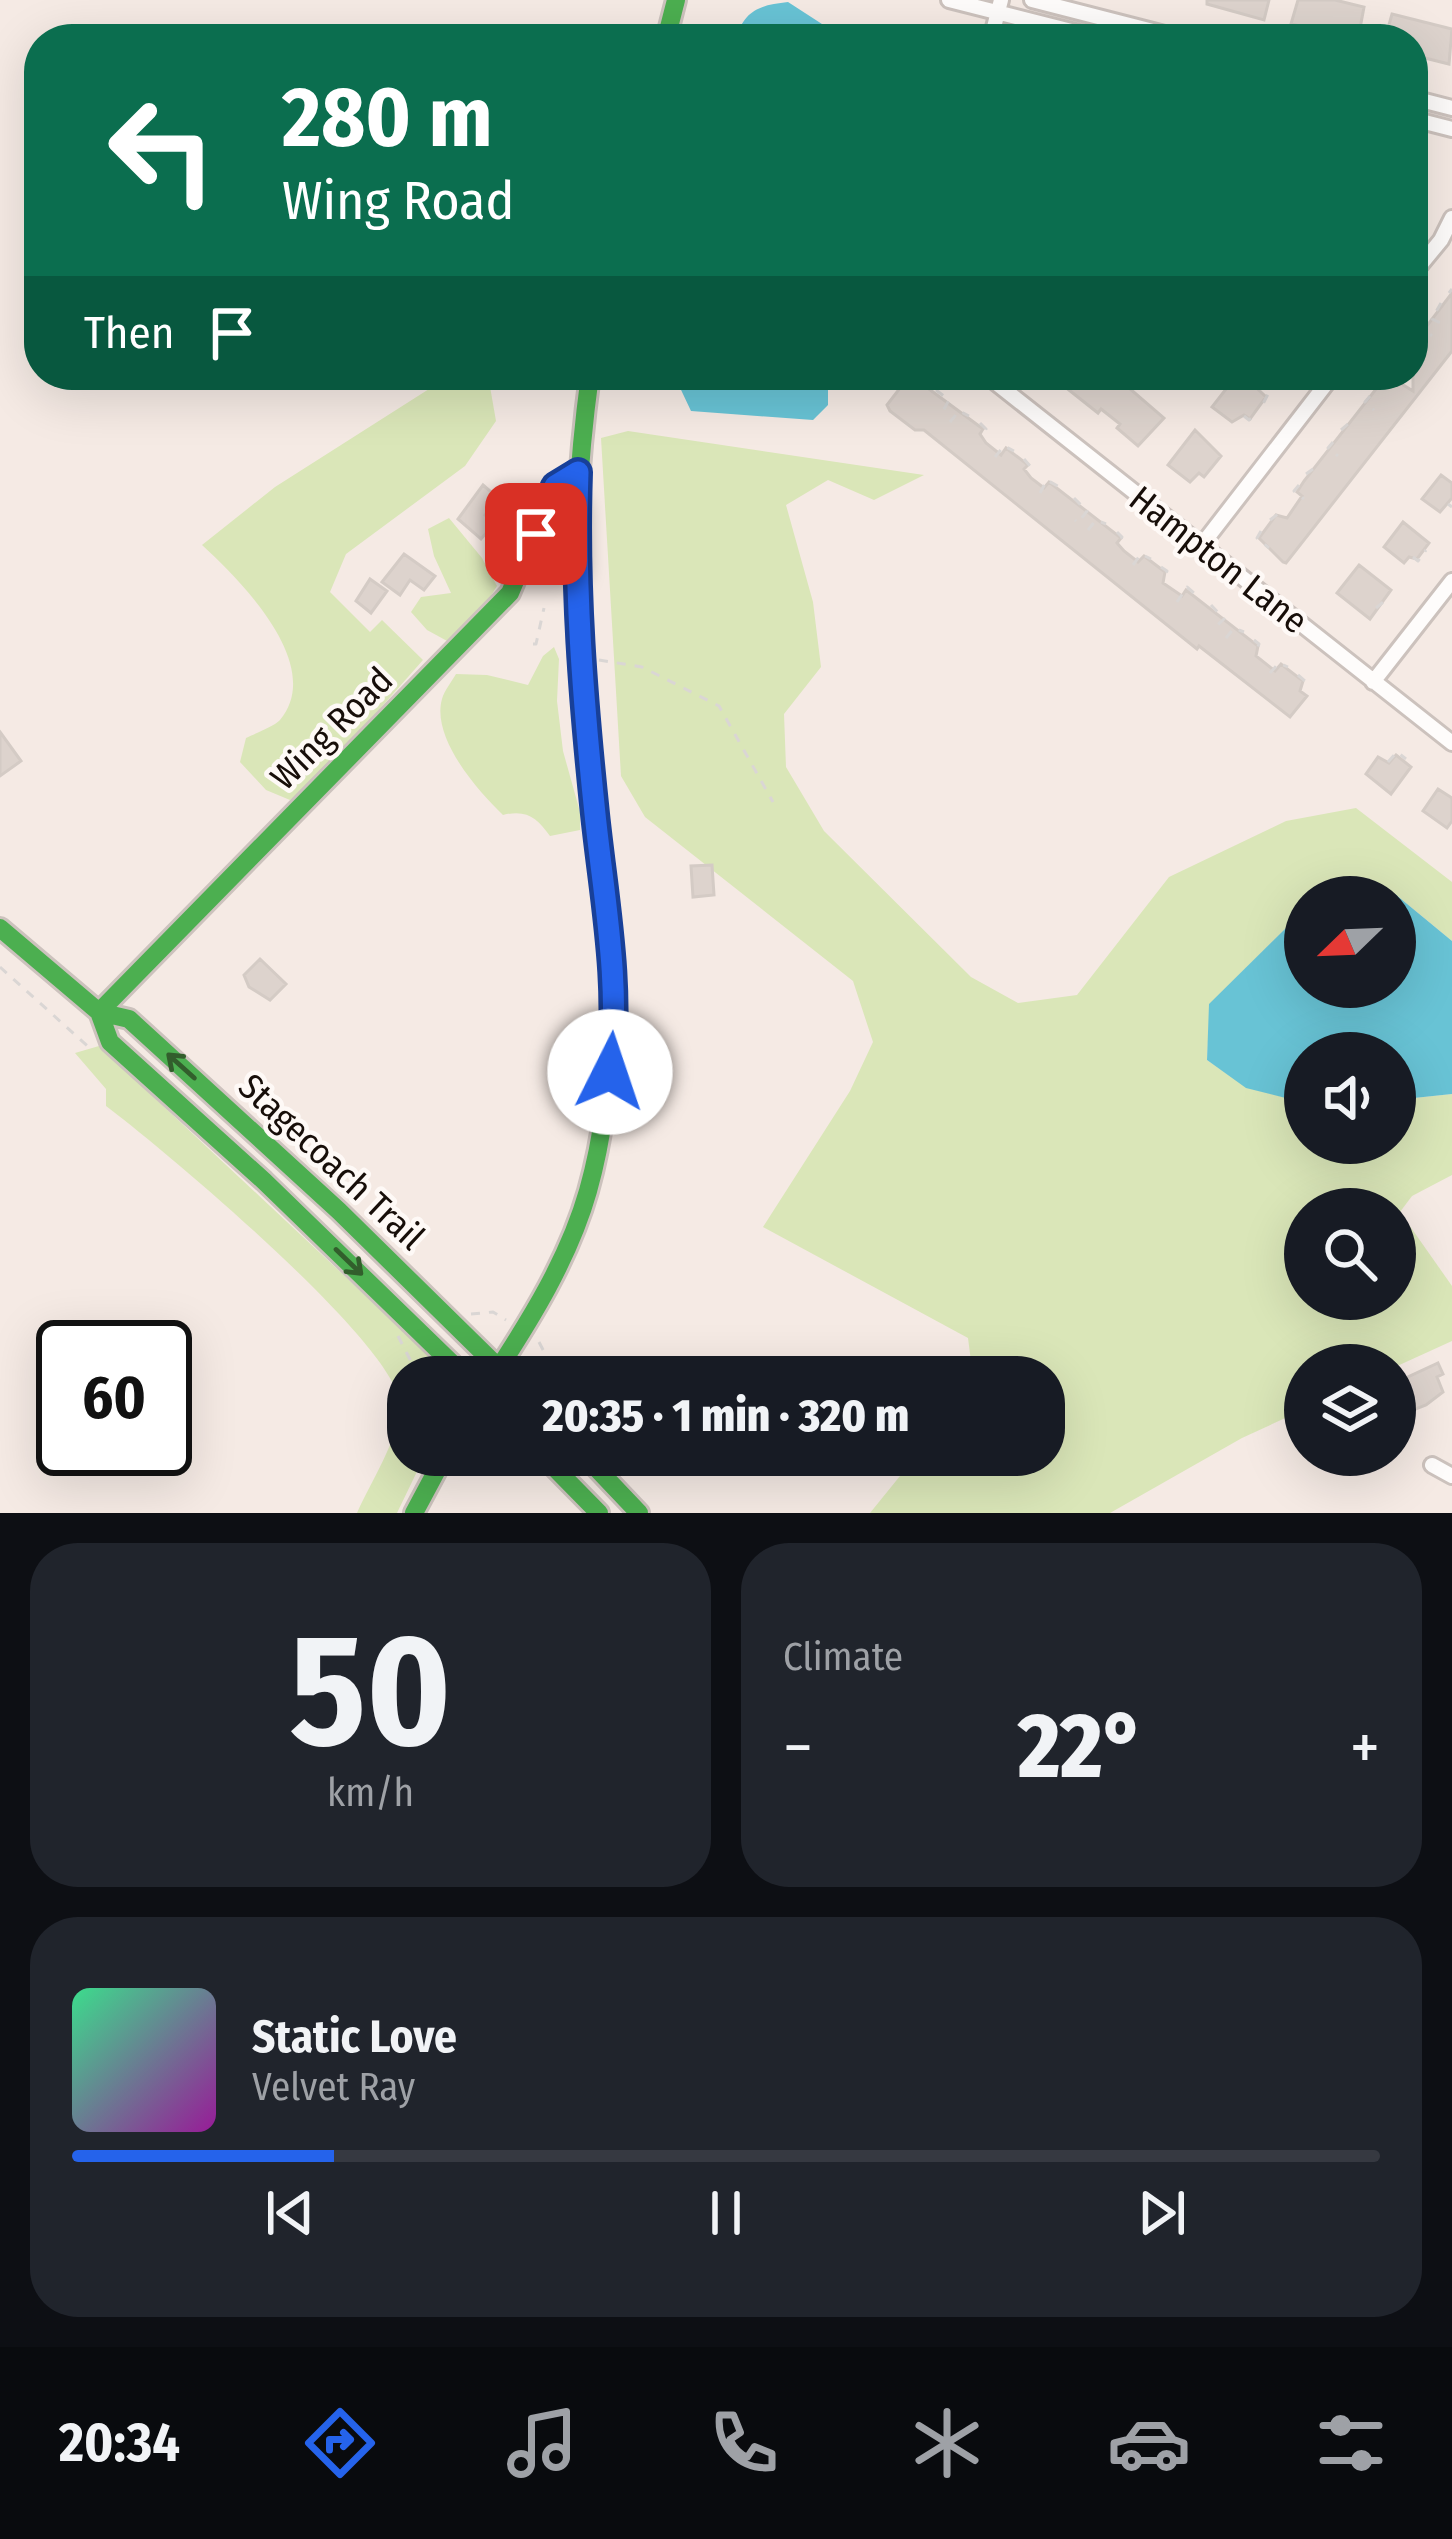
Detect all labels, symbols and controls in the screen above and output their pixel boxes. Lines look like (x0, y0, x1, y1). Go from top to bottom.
text: 280 m (282, 67, 493, 168)
icon: left (84, 72, 240, 228)
text: Wing Road (282, 169, 515, 233)
icon: arrive (199, 300, 265, 366)
text: Then (84, 306, 175, 360)
street label: Hampton Lane (1121, 477, 1316, 643)
pin (485, 483, 587, 585)
icon: arrive (503, 501, 569, 567)
street label: Wing Road (261, 658, 402, 799)
north arrow (1284, 876, 1416, 1008)
map controls (1284, 876, 1416, 1476)
position arrow (547, 1009, 673, 1135)
button: sound (1284, 1032, 1416, 1164)
one-way arrow (167, 1052, 197, 1080)
street label: Stagecoach Trail (229, 1065, 433, 1259)
button: search (1284, 1188, 1416, 1320)
one-way arrow (334, 1247, 363, 1275)
speed limit sign: 60 (36, 1320, 192, 1476)
button: layers (1284, 1344, 1416, 1476)
text: 20:35 · 1 min · 320 m (543, 1389, 909, 1443)
text: 50 (290, 1598, 451, 1785)
text: Climate (783, 1634, 903, 1680)
text: 22° (1018, 1693, 1145, 1801)
text: − (783, 1708, 813, 1787)
text: + (1350, 1708, 1380, 1787)
text: km/h (327, 1770, 414, 1816)
text: Static Love (252, 2010, 457, 2064)
text: Velvet Ray (252, 2064, 415, 2110)
icon: previous (257, 2180, 323, 2246)
icon: pause (693, 2180, 759, 2246)
icon: next (1129, 2180, 1195, 2246)
icon: directions (298, 2401, 382, 2485)
icon: music (500, 2401, 584, 2485)
icon: phone (702, 2401, 786, 2485)
icon: climate (905, 2401, 989, 2485)
icon: car (1107, 2401, 1191, 2485)
icon: filters (1309, 2401, 1393, 2485)
text: 20:34 (59, 2411, 180, 2475)

